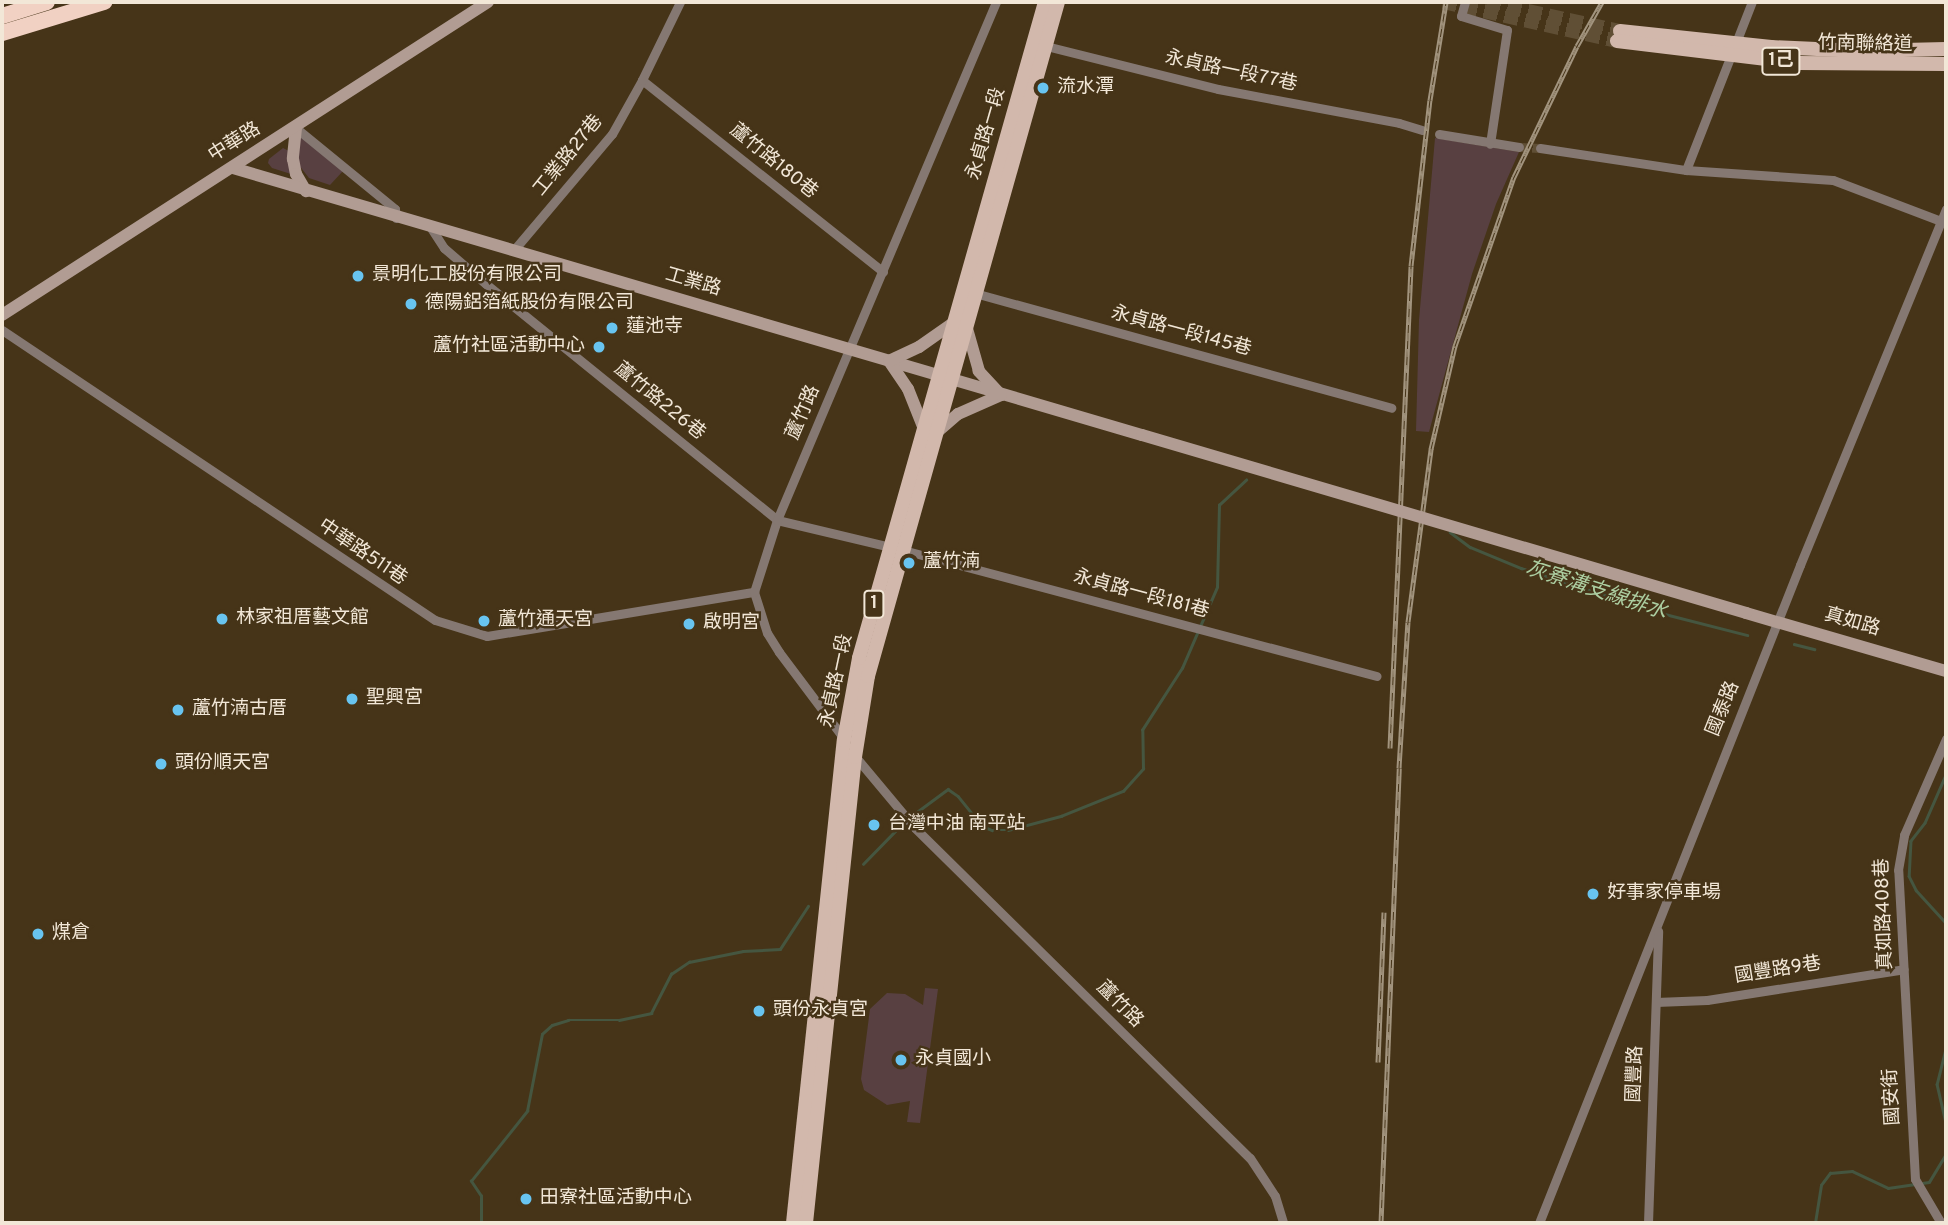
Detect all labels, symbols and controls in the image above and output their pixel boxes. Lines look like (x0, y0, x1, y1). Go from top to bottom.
street label: 竹南聯絡道 (1817, 33, 1913, 57)
road number: 1己 (1760, 46, 1802, 76)
street label: 永貞路一段77巷 (1163, 47, 1299, 97)
place label: 流水潭 (1057, 77, 1114, 99)
marker: 流水潭 (1035, 80, 1051, 96)
street label: 永貞路一段 (963, 85, 1011, 183)
street label: 工業路27巷 (530, 111, 608, 201)
street label: 中華路 (205, 118, 265, 168)
street label: 蘆竹路180巷 (724, 120, 822, 204)
street label: 工業路 (662, 264, 724, 302)
place label: 景明化工股份有限公司 (372, 265, 562, 287)
marker: 景明化工股份有限公司 (350, 268, 366, 284)
place label: 德陽鋁箔紙股份有限公司 (425, 293, 634, 315)
marker: 德陽鋁箔紙股份有限公司 (403, 296, 419, 312)
street label: 永貞路一段145巷 (1108, 302, 1254, 362)
place label: 蓮池寺 (626, 317, 683, 339)
marker: 蓮池寺 (604, 320, 620, 336)
place label: 蘆竹社區活動中心 (433, 336, 585, 358)
marker: 蘆竹社區活動中心 (591, 339, 607, 355)
street label: 蘆竹路226巷 (609, 358, 709, 446)
street label: 蘆竹路 (782, 382, 826, 444)
street label: 中華路511巷 (313, 515, 411, 591)
place label: 蘆竹湳 (923, 552, 980, 574)
marker: 蘆竹湳 (901, 555, 917, 571)
water label: 灰寮溝支線排水 (1522, 556, 1670, 626)
street label: 永貞路一段181巷 (1071, 566, 1211, 624)
road number: 1 (862, 590, 886, 618)
street label: 真如路 (1821, 604, 1883, 642)
place label: 林家祖厝藝文館 (236, 608, 369, 630)
place label: 蘆竹通天宮 (498, 610, 593, 632)
marker: 林家祖厝藝文館 (214, 611, 230, 627)
marker: 蘆竹通天宮 (476, 613, 492, 629)
place label: 啟明宮 (703, 613, 760, 635)
marker: 啟明宮 (681, 616, 697, 632)
street label: 永貞路一段 (816, 632, 858, 730)
street label: 國泰路 (1703, 678, 1745, 740)
place label: 聖興宮 (366, 688, 423, 710)
marker: 聖興宮 (344, 691, 360, 707)
place label: 蘆竹湳古厝 (192, 699, 287, 721)
marker: 蘆竹湳古厝 (170, 702, 186, 718)
place label: 頭份順天宮 (175, 753, 270, 775)
marker: 頭份順天宮 (153, 756, 169, 772)
place label: 台灣中油 南平站 (888, 814, 1025, 836)
marker: 台灣中油 南平站 (866, 817, 882, 833)
street label: 真如路408巷 (1872, 858, 1898, 970)
place label: 好事家停車場 (1607, 883, 1721, 905)
marker: 好事家停車場 (1585, 886, 1601, 902)
place label: 煤倉 (52, 923, 90, 945)
marker: 煤倉 (30, 926, 46, 942)
street label: 國豐路9巷 (1733, 953, 1823, 989)
street label: 蘆竹路 (1091, 977, 1147, 1033)
place label: 頭份永貞宮 (773, 1000, 868, 1022)
marker: 頭份永貞宮 (751, 1003, 767, 1019)
street label: 國豐路 (1624, 1045, 1648, 1103)
place label: 永貞國小 (915, 1049, 991, 1071)
marker: 永貞國小 (893, 1052, 909, 1068)
street label: 國安街 (1880, 1068, 1906, 1126)
place label: 田寮社區活動中心 (540, 1188, 692, 1210)
marker: 田寮社區活動中心 (518, 1191, 534, 1207)

